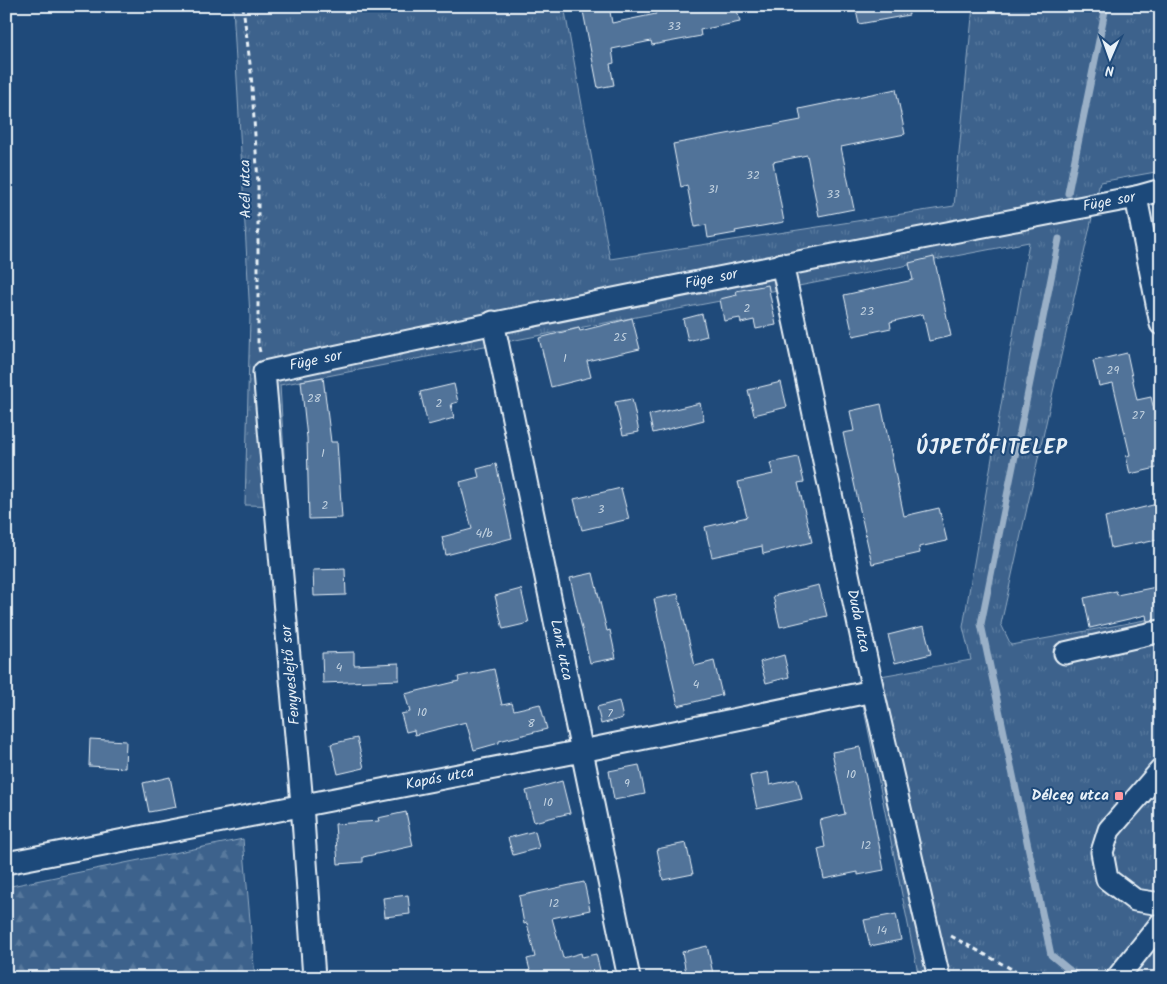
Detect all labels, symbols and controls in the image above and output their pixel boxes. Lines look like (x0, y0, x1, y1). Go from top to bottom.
house number: 33 (667, 17, 681, 36)
north arrow (1084, 32, 1134, 82)
text: N (1105, 59, 1114, 81)
street label: Acél utca (233, 159, 259, 219)
house number: 32 (746, 166, 760, 185)
house number: 31 (708, 180, 719, 199)
house number: 33 (826, 185, 840, 204)
street label: Füge sor (1081, 185, 1138, 219)
street label: Füge sor (683, 262, 741, 296)
house number: 2 (744, 299, 751, 318)
house number: 23 (860, 302, 874, 321)
house number: 25 (613, 328, 628, 347)
street label: Füge sor (287, 343, 345, 378)
house number: 1 (563, 349, 567, 368)
house number: 29 (1107, 361, 1120, 380)
house number: 28 (307, 389, 322, 408)
house number: 2 (436, 394, 443, 413)
house number: 27 (1132, 406, 1145, 425)
district label: ÚJPETŐFITELEP (916, 433, 1068, 465)
house number: 1 (321, 444, 325, 463)
house number: 2 (322, 496, 329, 515)
house number: 3 (598, 500, 605, 519)
house number: 4/b (475, 524, 493, 543)
street label: Duda utca (840, 587, 877, 655)
street label: Lant utca (543, 617, 579, 683)
street label: Fenyveslejtő sor (275, 623, 307, 726)
house number: 4 (336, 658, 343, 677)
house number: 4 (693, 675, 700, 694)
house number: 10 (417, 703, 427, 722)
house number: 7 (607, 704, 613, 723)
house number: 8 (527, 714, 535, 733)
street label: Kapás utca (404, 760, 476, 797)
house number: 10 (846, 765, 856, 784)
house number: 9 (624, 774, 630, 793)
place label: Délceg utca (1032, 784, 1109, 808)
marker: Délceg utca (1113, 790, 1125, 802)
house number: 10 (543, 793, 553, 812)
house number: 12 (861, 836, 871, 855)
house number: 12 (549, 894, 559, 913)
house number: 14 (877, 921, 888, 940)

